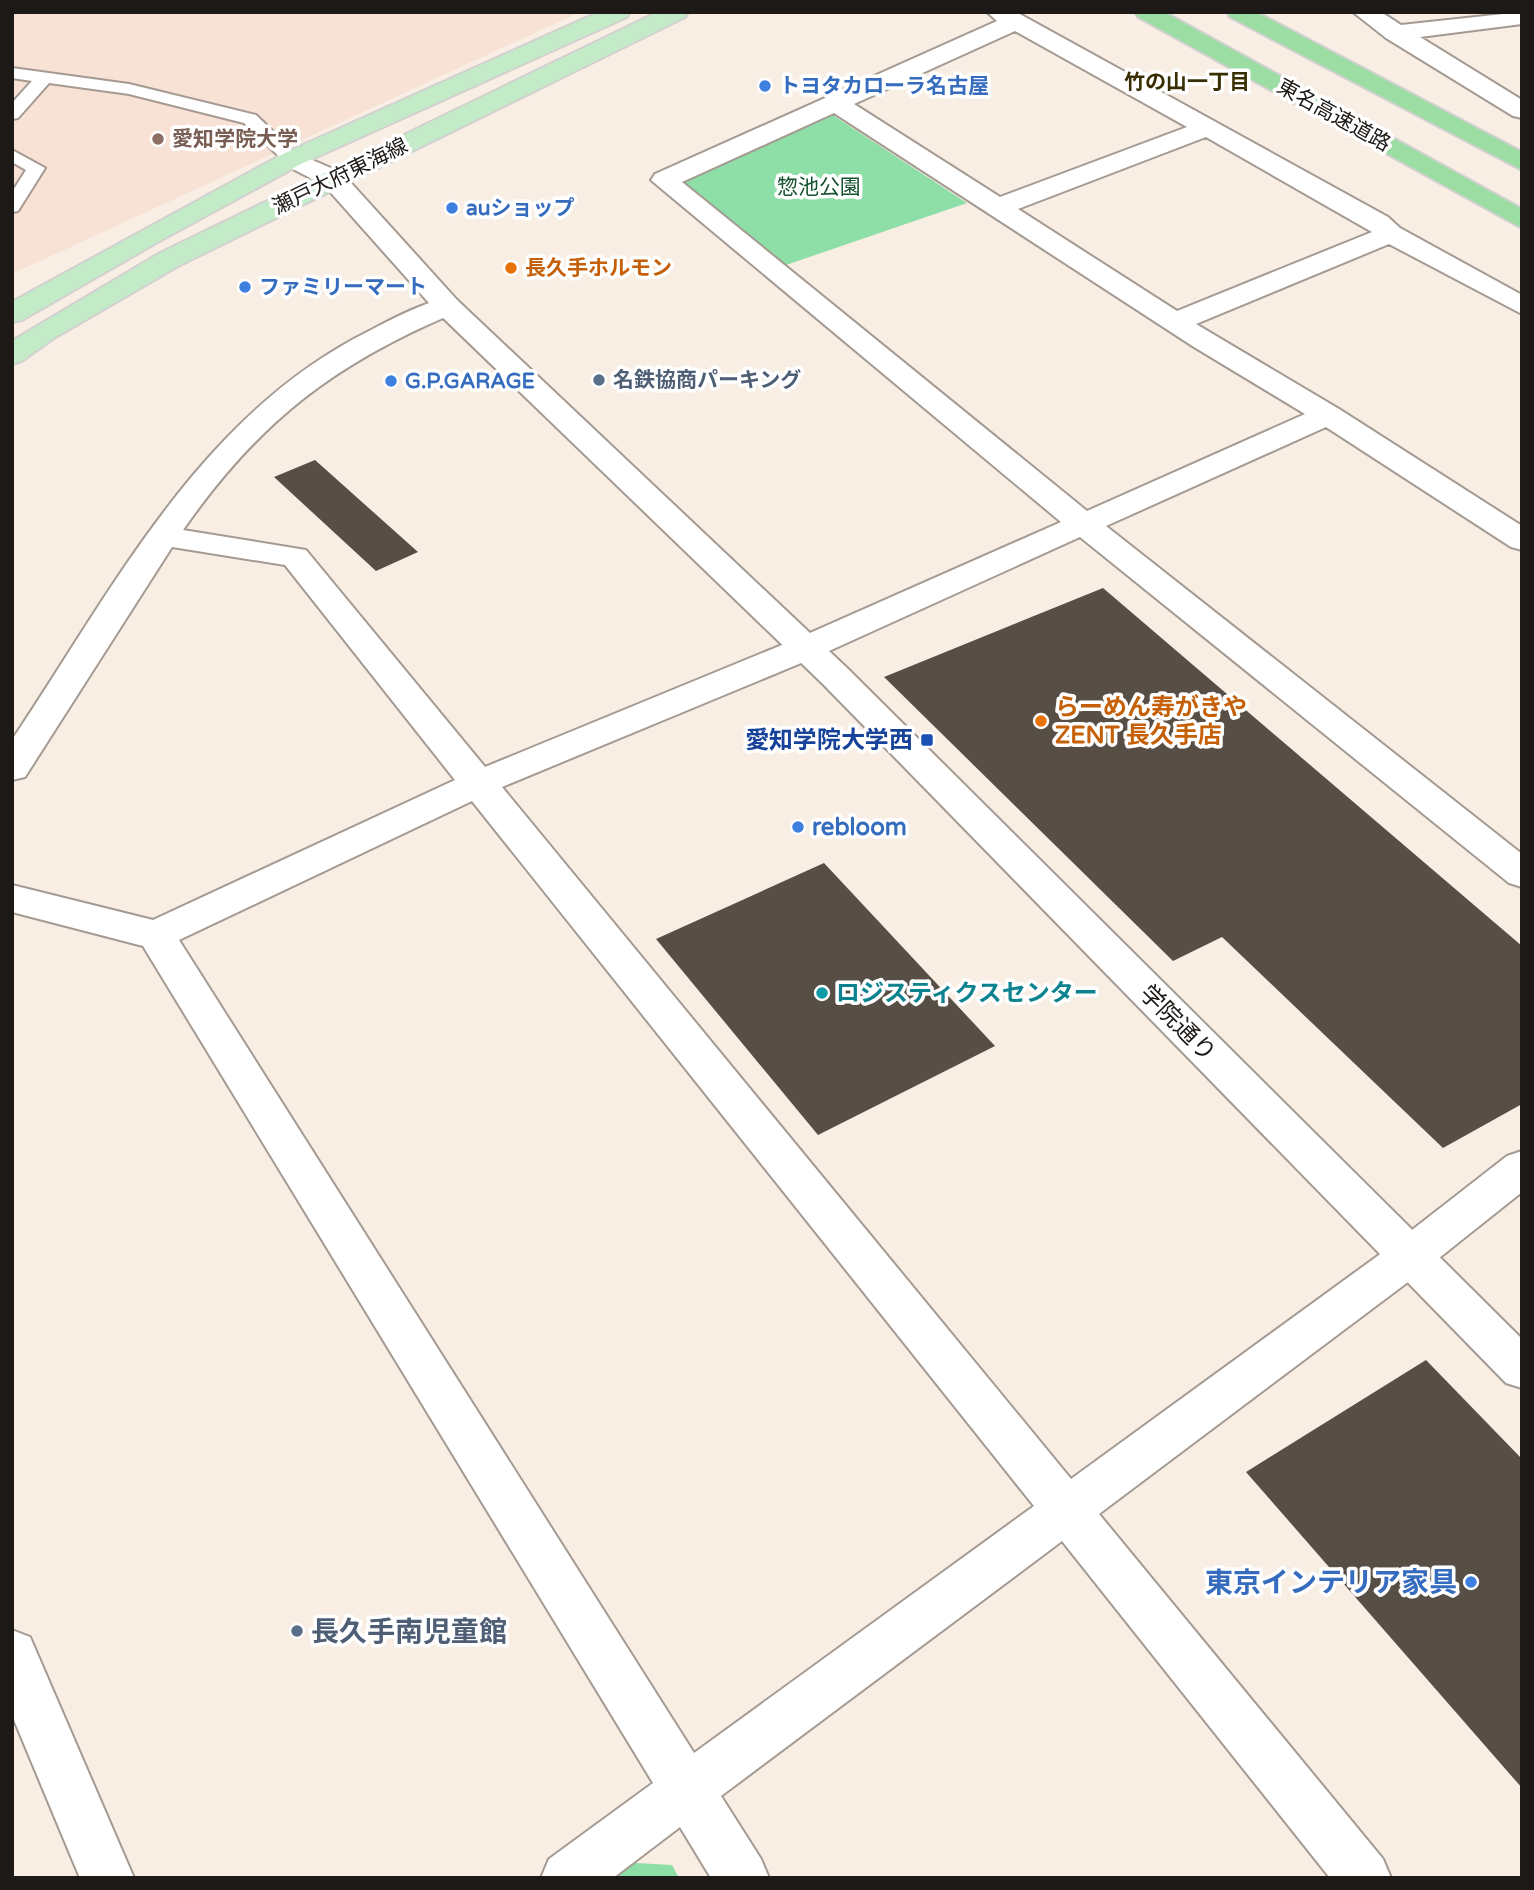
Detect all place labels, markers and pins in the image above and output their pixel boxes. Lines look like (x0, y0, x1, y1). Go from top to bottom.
place label: トヨタカローラ名古屋 (779, 74, 989, 99)
marker: トヨタカローラ名古屋 (757, 78, 773, 94)
place label: 愛知学院大学 (172, 127, 298, 152)
marker: 愛知学院大学 (150, 131, 166, 147)
place label: auショップ (466, 196, 575, 221)
marker: auショップ (444, 200, 460, 216)
place label: 長久手ホルモン (525, 256, 672, 281)
marker: 長久手ホルモン (503, 260, 519, 276)
place label: ファミリーマート (259, 275, 427, 300)
marker: ファミリーマート (237, 279, 253, 295)
place label: 名鉄協商パーキング (613, 368, 801, 393)
place label: G.P.GARAGE (405, 369, 535, 394)
marker: 名鉄協商パーキング (591, 372, 607, 388)
marker: G.P.GARAGE (383, 373, 399, 389)
place label: らーめん寿がきや ZENT 長久手店 (1055, 693, 1247, 750)
marker: らーめん寿がきや ZENT 長久手店 (1033, 713, 1049, 729)
place label: 愛知学院大学西 (745, 726, 913, 755)
marker: 愛知学院大学西 (919, 732, 935, 748)
place label: rebloom (812, 813, 907, 842)
marker: rebloom (790, 819, 806, 835)
place label: ロジスティクスセンター (836, 979, 1098, 1008)
marker: ロジスティクスセンター (814, 985, 830, 1001)
place label: 東京インテリア家具 (1205, 1566, 1457, 1600)
marker: 東京インテリア家具 (1463, 1574, 1479, 1590)
place label: 長久手南児童館 (311, 1615, 507, 1649)
marker: 長久手南児童館 (289, 1623, 305, 1639)

